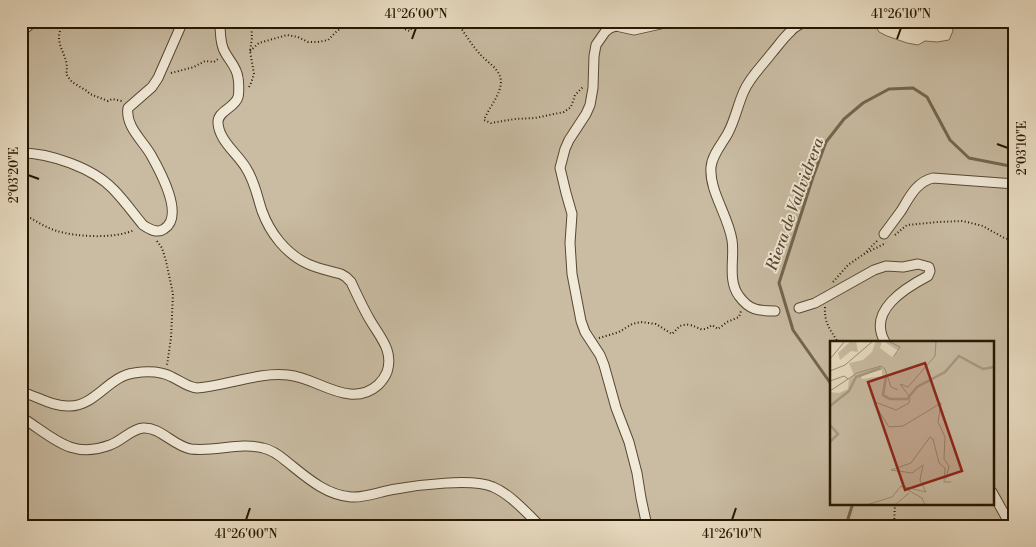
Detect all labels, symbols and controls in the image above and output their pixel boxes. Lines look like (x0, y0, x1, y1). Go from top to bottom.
text: 41°26'00"N (384, 7, 448, 22)
text: 41°26'10"N (871, 7, 931, 22)
text: 2°03'10"E (1015, 121, 1030, 175)
water label: Riera de Vallvidrera (761, 135, 828, 274)
text: 2°03'20"E (7, 147, 22, 203)
inset map (830, 341, 994, 504)
text: 41°26'00"N (214, 527, 278, 542)
text: 41°26'10"N (702, 527, 762, 542)

